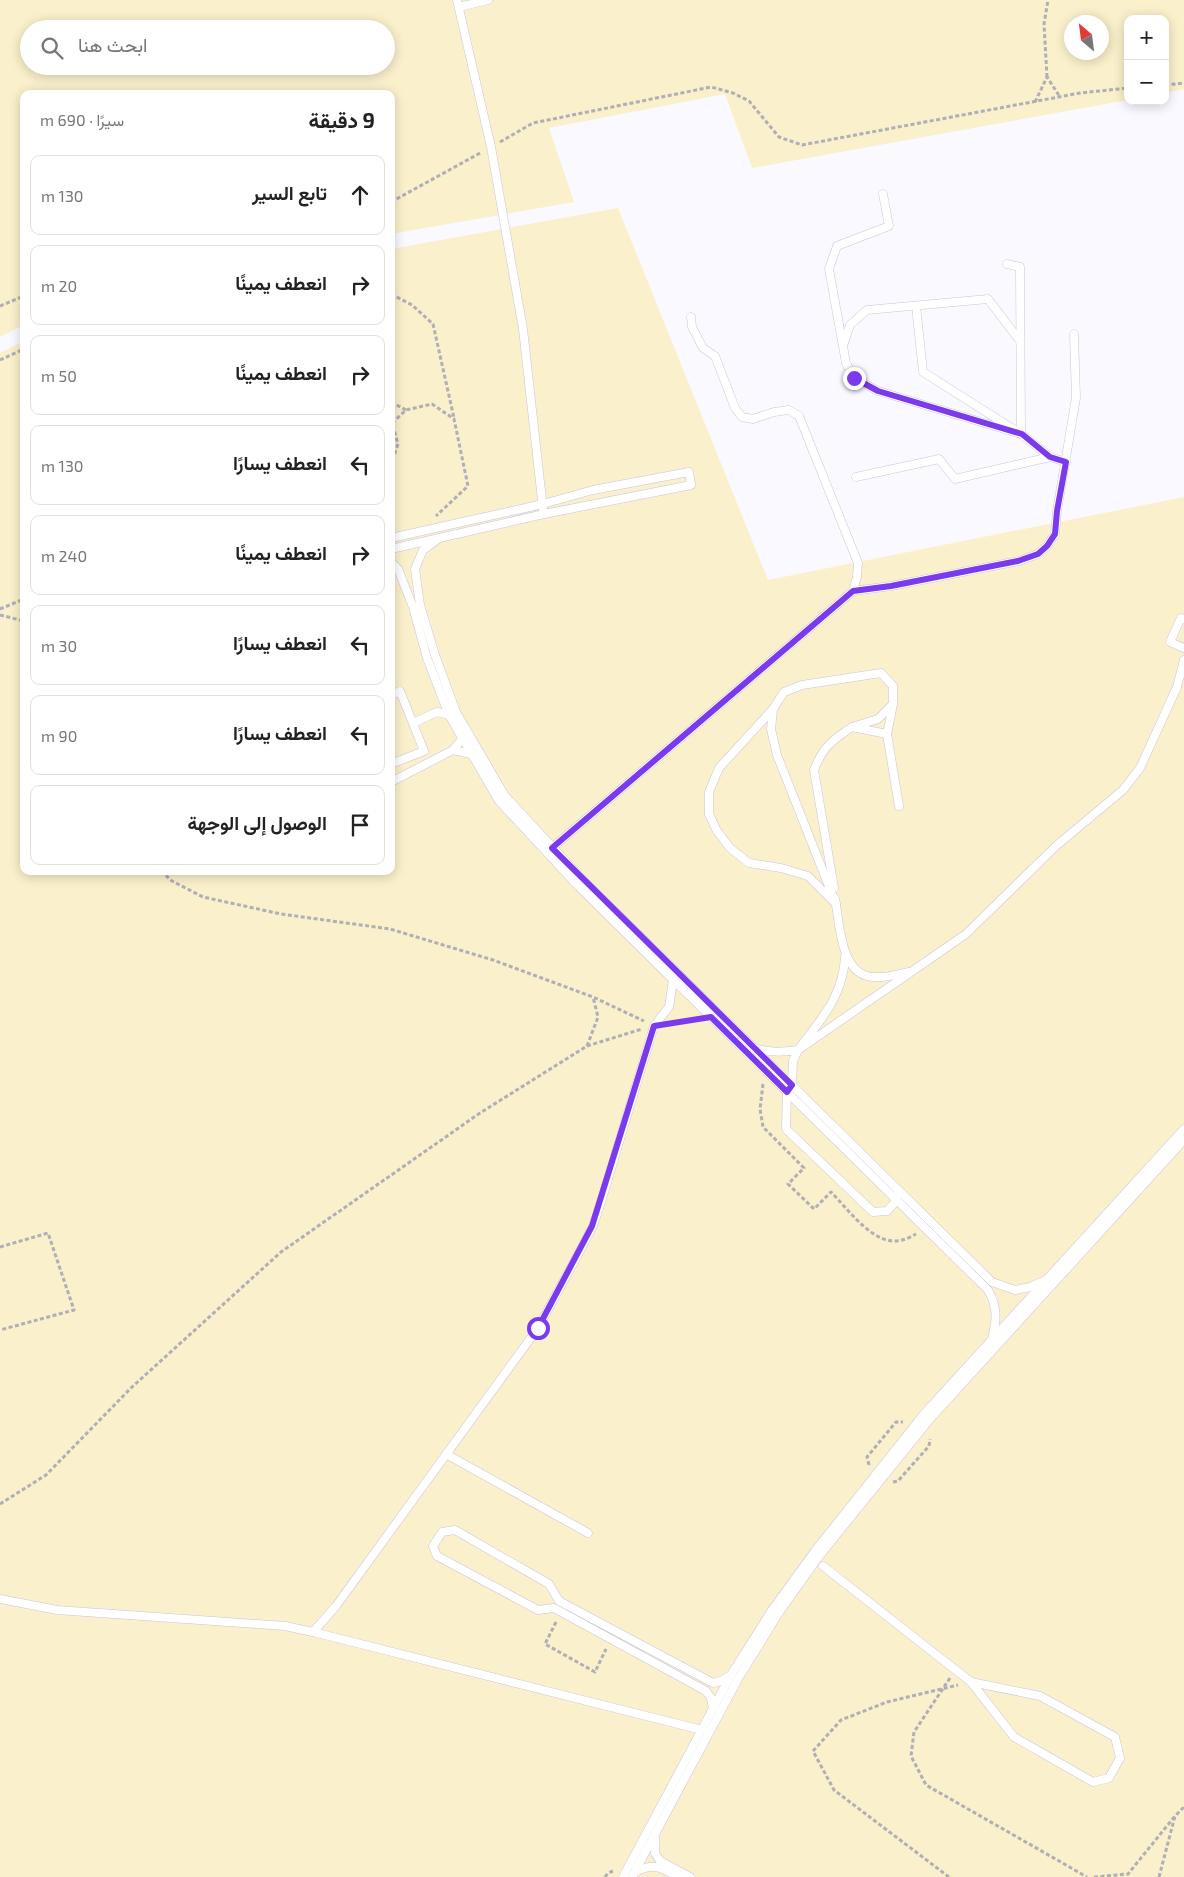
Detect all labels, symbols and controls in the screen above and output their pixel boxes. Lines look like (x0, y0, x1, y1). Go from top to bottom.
north arrow (1064, 15, 1109, 60)
map controls (1124, 15, 1169, 105)
button: + (1124, 15, 1169, 60)
search box (20, 20, 395, 75)
text: ابحث هنا (78, 33, 147, 56)
icon: search (38, 34, 66, 62)
button: − (1124, 60, 1169, 105)
text: 9 دقيقة (309, 107, 375, 132)
text: سيرًا · 690 m (40, 110, 124, 129)
text: تابع السير (252, 181, 327, 204)
icon: ahead (346, 181, 374, 209)
text: 130 m (41, 186, 84, 205)
text: انعطف يمينًا (235, 271, 327, 294)
icon: right (346, 271, 374, 299)
text: 20 m (41, 276, 77, 295)
text: انعطف يمينًا (235, 361, 327, 384)
icon: right (346, 361, 374, 389)
text: 50 m (41, 366, 77, 385)
route end (843, 367, 866, 390)
text: انعطف يسارًا (233, 451, 327, 474)
icon: left (346, 451, 374, 479)
text: 130 m (41, 456, 84, 475)
text: انعطف يمينًا (235, 541, 327, 564)
icon: right (346, 541, 374, 569)
text: 240 m (41, 546, 87, 565)
text: انعطف يسارًا (233, 631, 327, 654)
icon: left (346, 631, 374, 659)
text: 30 m (41, 636, 77, 655)
text: انعطف يسارًا (233, 721, 327, 744)
icon: left (346, 721, 374, 749)
text: 90 m (41, 726, 77, 745)
text: الوصول إلى الوجهة (187, 811, 327, 834)
icon: arrive (346, 811, 374, 839)
route start (527, 1317, 550, 1340)

